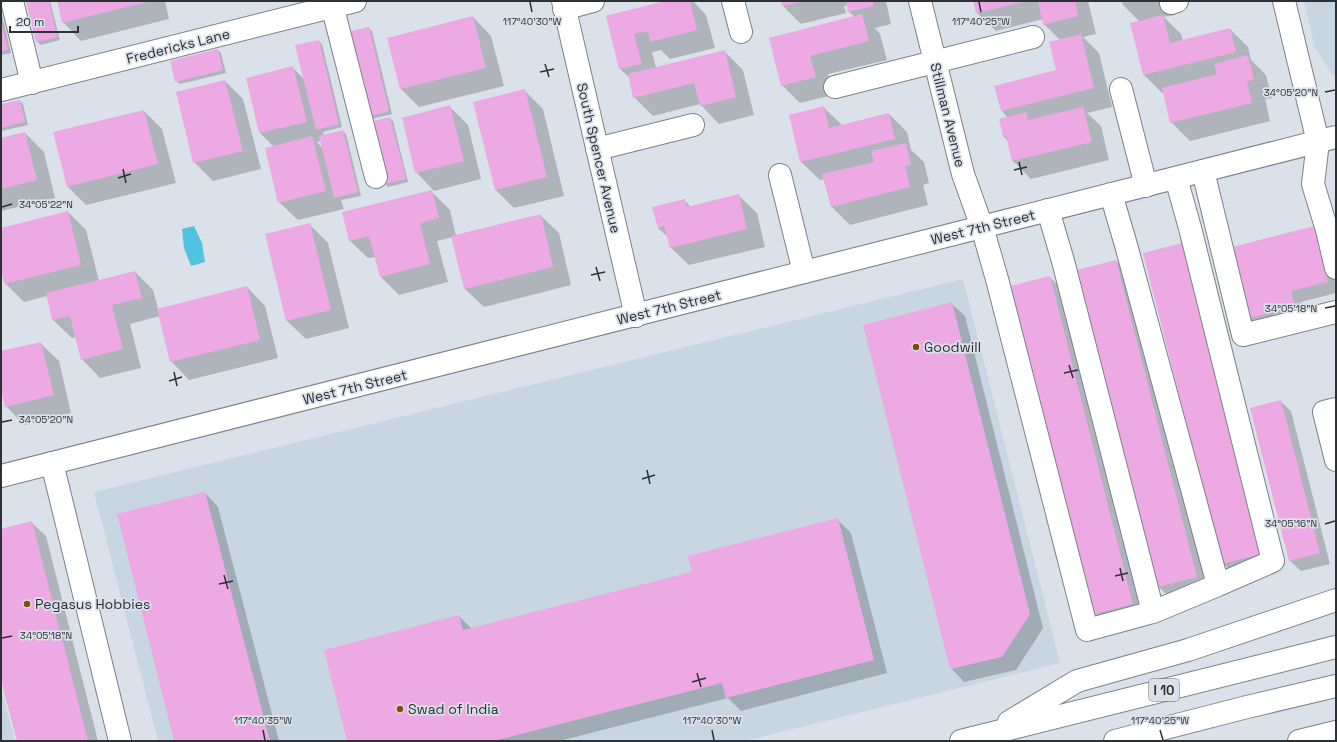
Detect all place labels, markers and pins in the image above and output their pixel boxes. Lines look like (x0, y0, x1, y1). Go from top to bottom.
place label: Goodwill (924, 338, 981, 356)
marker: Goodwill (911, 342, 921, 352)
place label: Pegasus Hobbies (35, 595, 150, 613)
marker: Pegasus Hobbies (22, 599, 32, 609)
place label: Swad of India (408, 700, 499, 718)
marker: Swad of India (395, 704, 405, 714)

